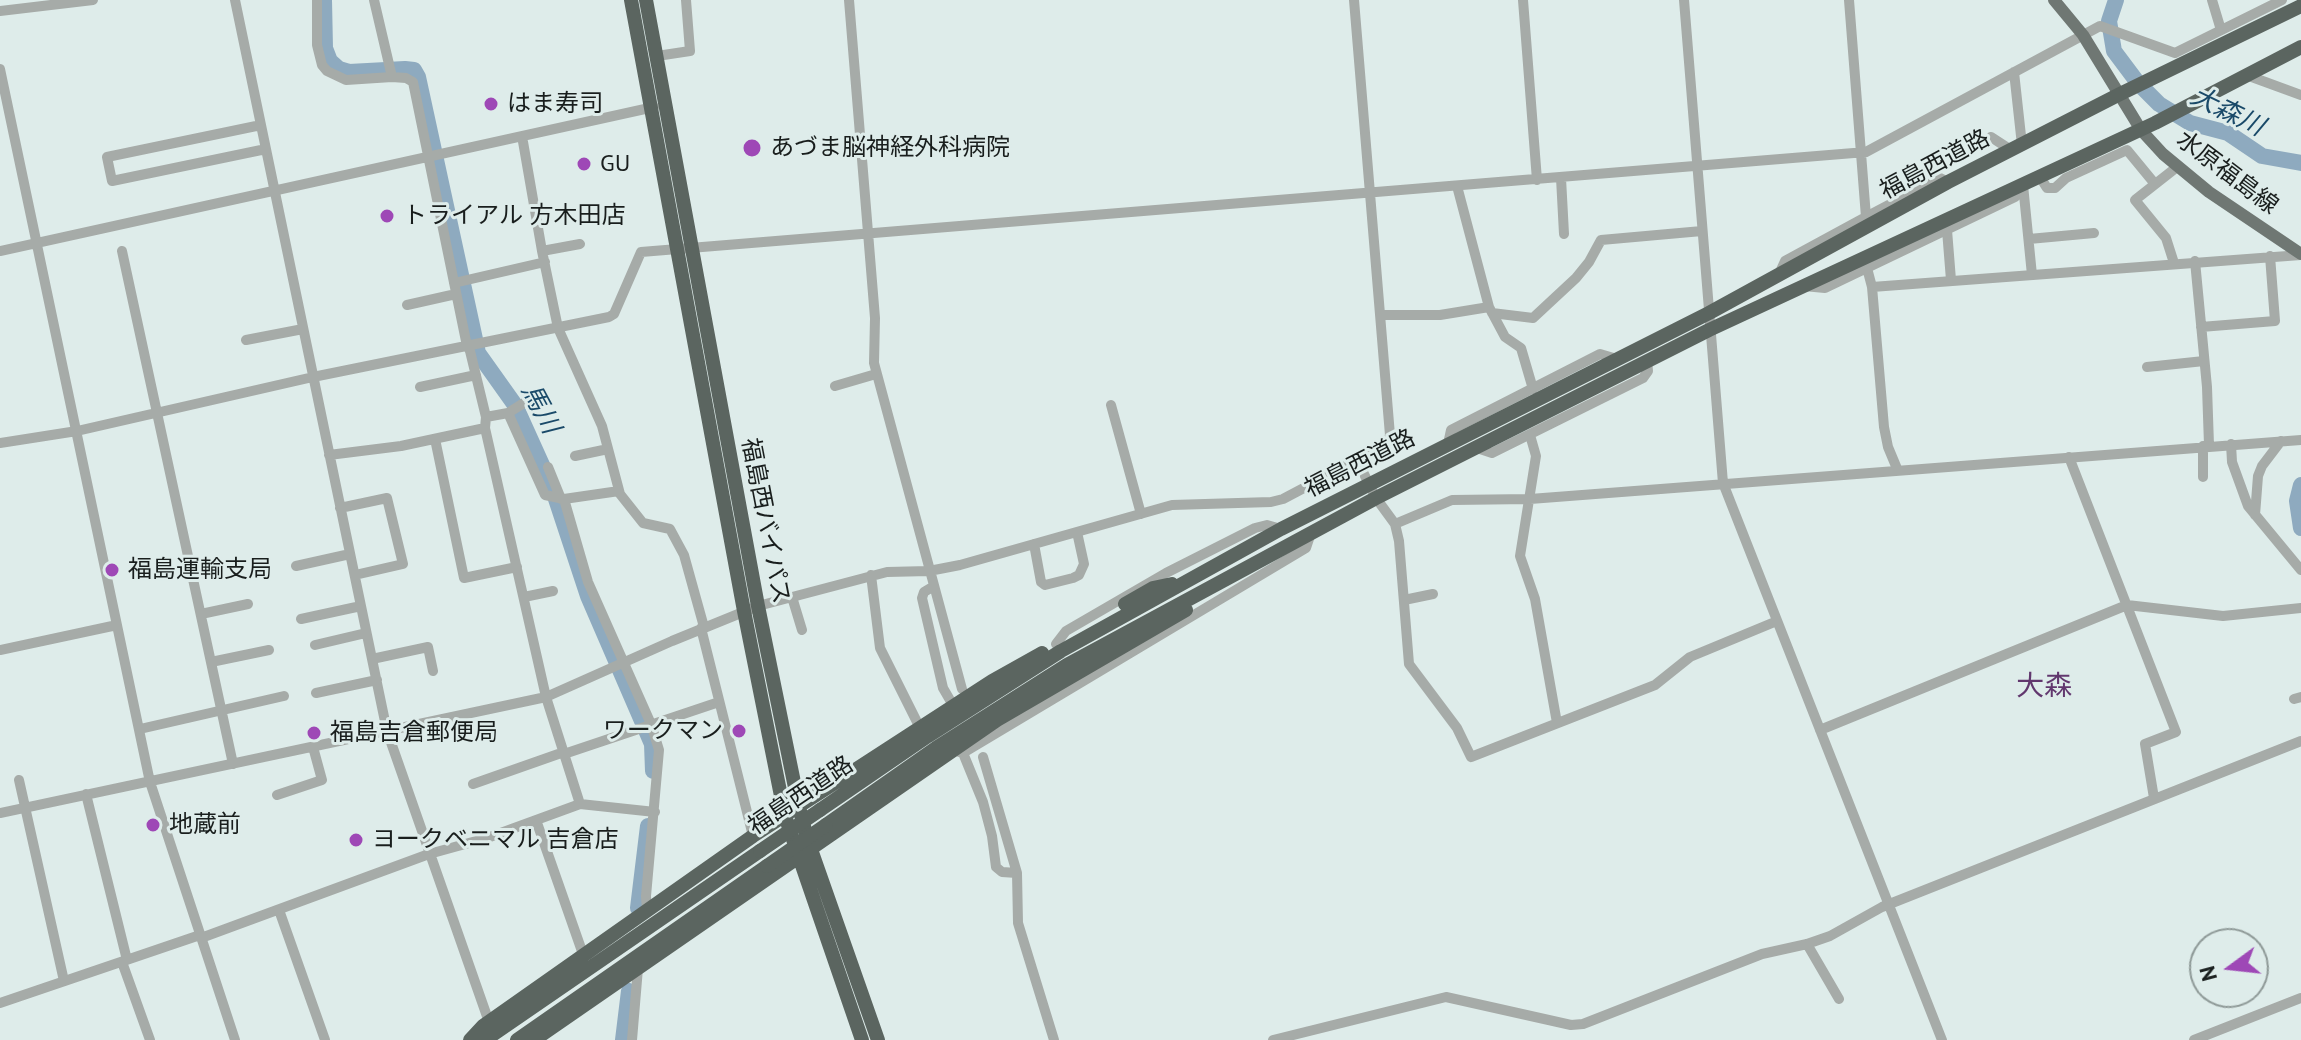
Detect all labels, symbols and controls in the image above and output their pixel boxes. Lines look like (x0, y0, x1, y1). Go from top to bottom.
water label: 大森川 (2185, 81, 2269, 143)
place label: はま寿司 (507, 90, 603, 118)
marker: はま寿司 (482, 95, 500, 113)
street label: 福島西道路 (1875, 124, 1995, 206)
street label: 水原福島線 (2170, 125, 2284, 221)
place label: あづま脳神経外科病院 (770, 134, 1010, 162)
marker: あづま脳神経外科病院 (741, 137, 763, 159)
place label: GU (600, 150, 630, 178)
marker: GU (575, 155, 593, 173)
place label: トライアル 方木田店 (403, 202, 625, 230)
marker: トライアル 方木田店 (378, 207, 396, 225)
water label: 馬川 (514, 379, 566, 439)
street label: 福島西道路 (1300, 424, 1420, 504)
street label: 福島西バイパス (735, 436, 795, 606)
place label: 福島運輸支局 (128, 556, 272, 584)
marker: 福島運輸支局 (103, 561, 121, 579)
district label: 大森 (2016, 670, 2072, 704)
place label: ワークマン (603, 717, 723, 745)
place label: 福島吉倉郵便局 (330, 719, 498, 747)
marker: ワークマン (730, 722, 748, 740)
marker: 福島吉倉郵便局 (305, 724, 323, 742)
street label: 福島西道路 (743, 751, 859, 841)
place label: 地蔵前 (169, 811, 241, 839)
marker: 地蔵前 (144, 816, 162, 834)
place label: ヨークベニマル 吉倉店 (372, 826, 618, 854)
marker: ヨークベニマル 吉倉店 (347, 831, 365, 849)
north arrow (2189, 928, 2269, 1008)
text: N (2192, 963, 2223, 984)

